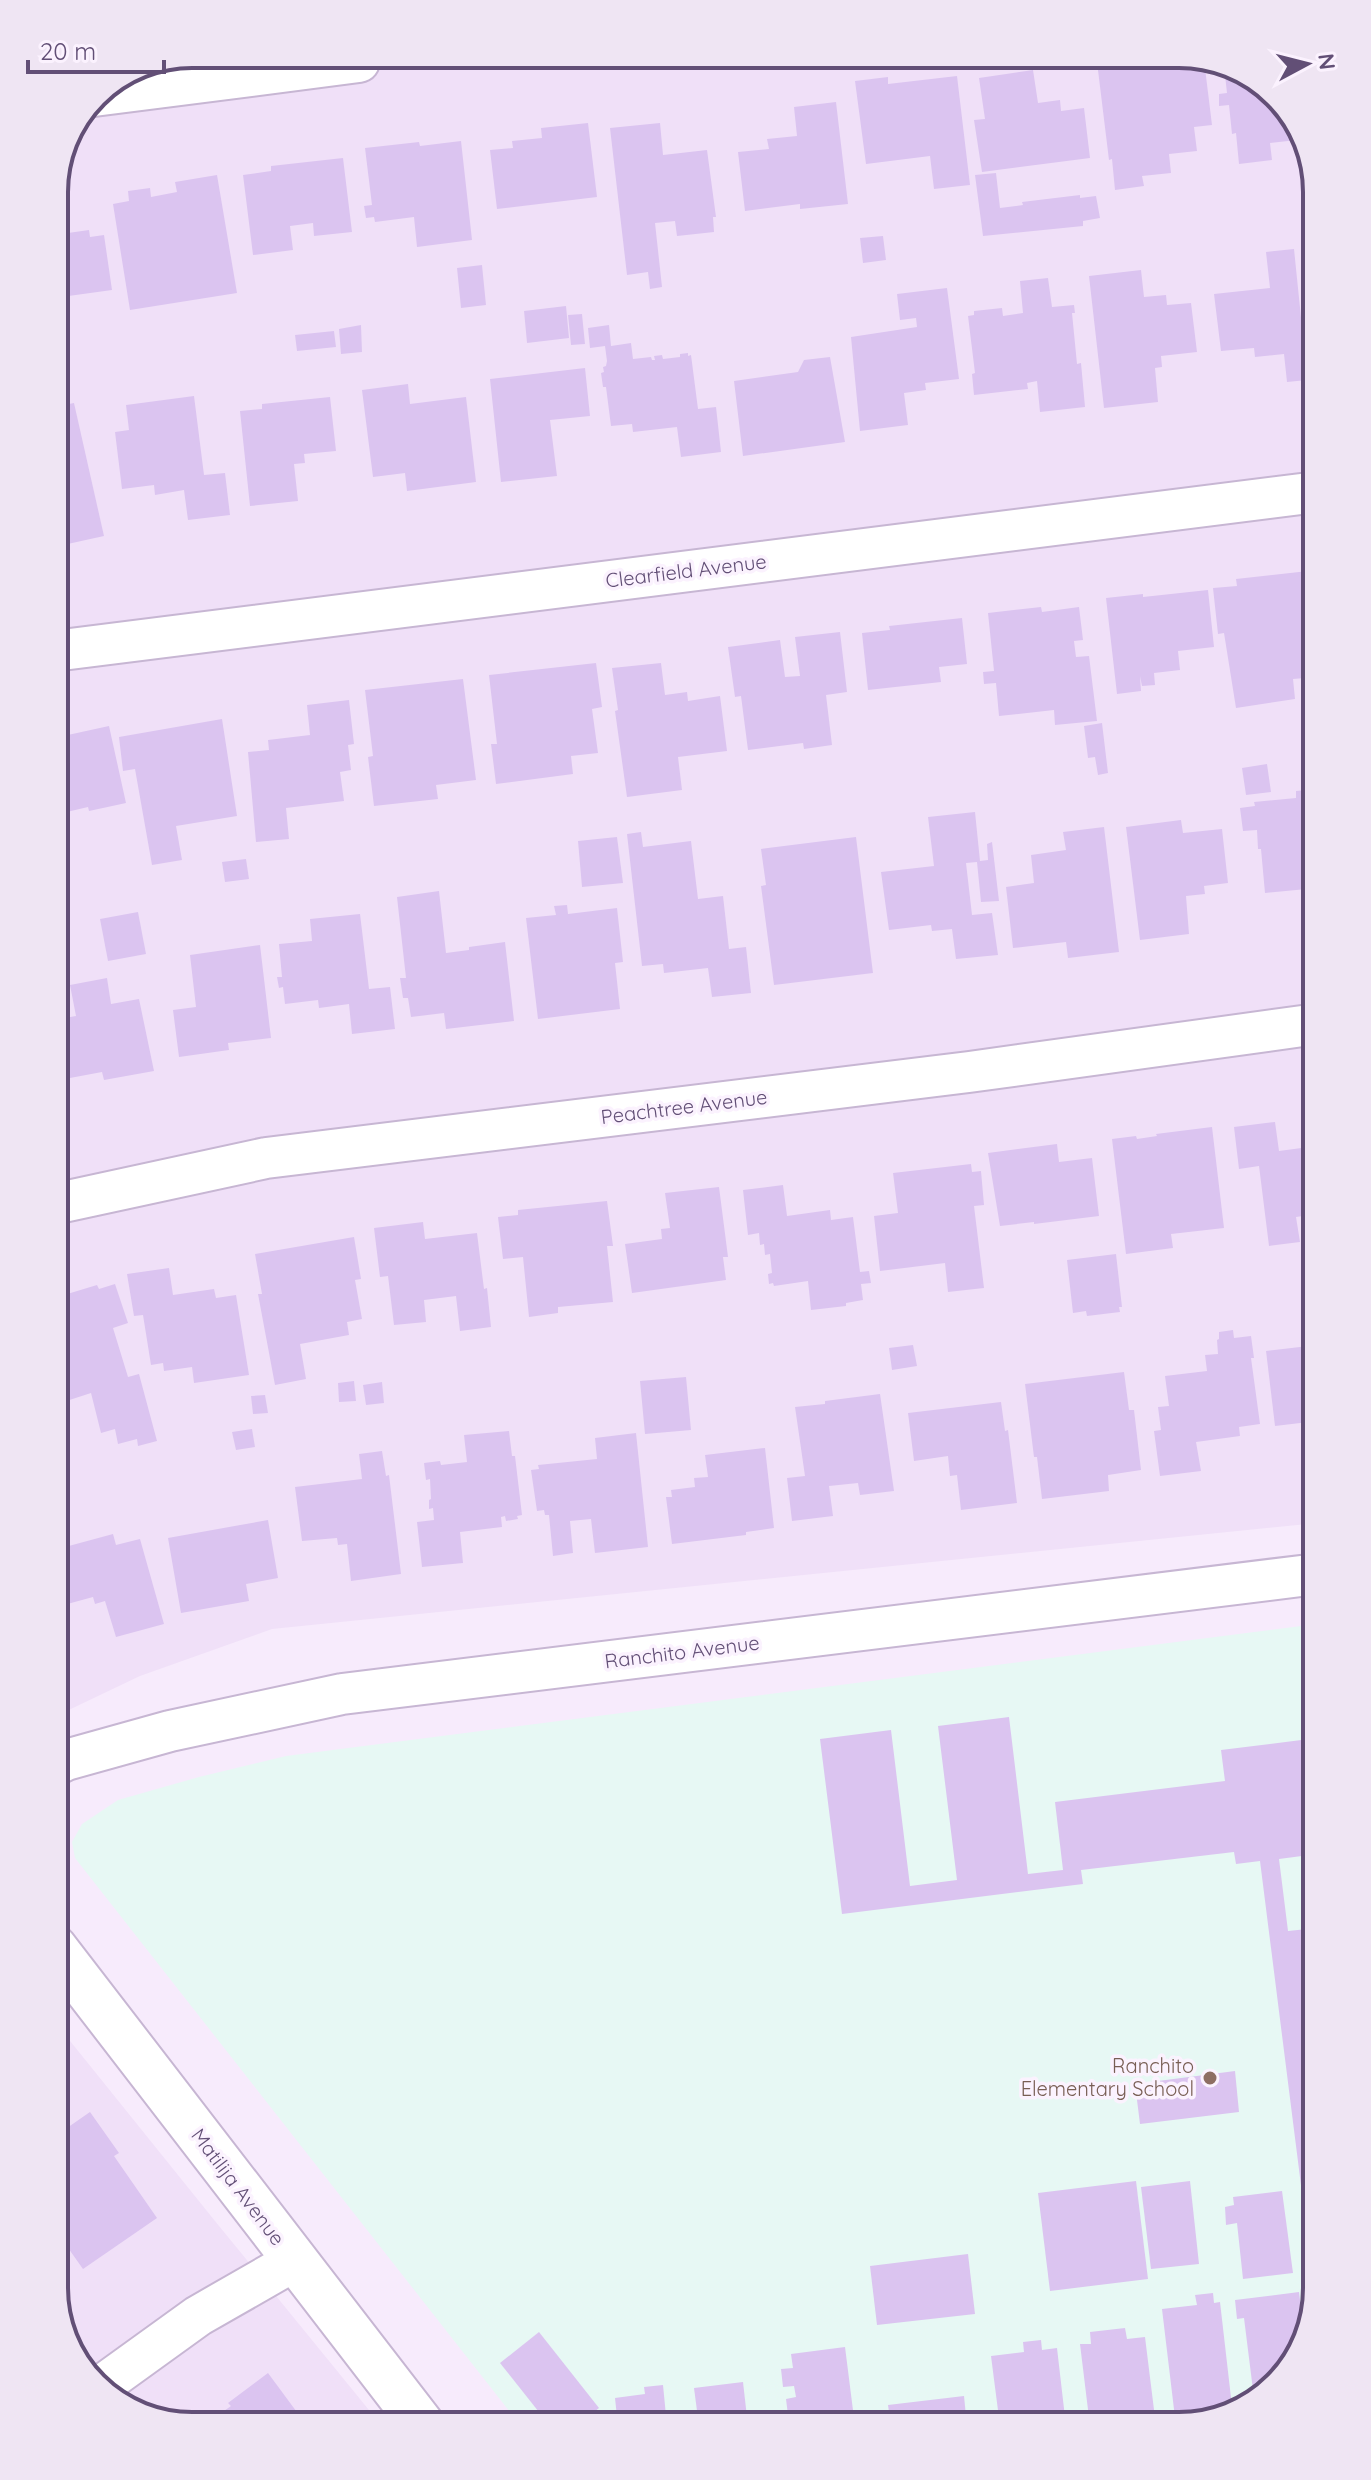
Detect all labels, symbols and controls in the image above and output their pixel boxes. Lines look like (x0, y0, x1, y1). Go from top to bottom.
scale bar (28, 24, 164, 74)
north arrow (1267, 24, 1347, 104)
text: 20 m (40, 36, 96, 66)
text: N (1312, 52, 1342, 71)
street label: Clearfield Avenue (604, 548, 768, 593)
street label: Peachtree Avenue (599, 1084, 769, 1129)
street label: Ranchito Avenue (603, 1630, 761, 1673)
place label: Ranchito Elementary School (1021, 2053, 1194, 2101)
marker: Ranchito Elementary School (1201, 2069, 1219, 2087)
street label: Matilija Avenue (186, 2123, 291, 2250)

